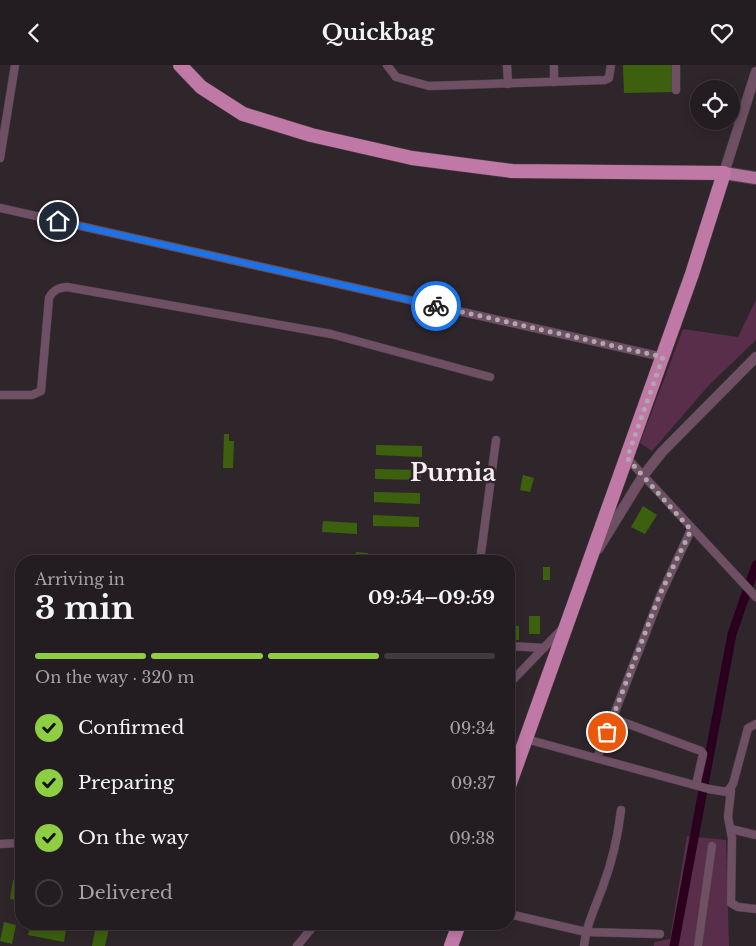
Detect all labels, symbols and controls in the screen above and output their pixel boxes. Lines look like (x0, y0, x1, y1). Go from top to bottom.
icon: back (20, 19, 48, 47)
text: Quickbag (322, 19, 434, 46)
icon: heart (708, 19, 736, 47)
map controls (690, 80, 740, 130)
button: locate (690, 80, 740, 130)
pin (37, 200, 79, 242)
icon: home (44, 207, 72, 235)
courier (411, 281, 461, 331)
icon: bike (422, 292, 450, 320)
district label: Purnia (410, 458, 496, 487)
text: Arriving in (35, 569, 125, 589)
text: 09:54–09:59 (368, 586, 495, 609)
text: 3 min (35, 588, 134, 628)
text: On the way · 320 m (35, 667, 195, 687)
pin (586, 711, 628, 753)
icon: check (35, 714, 63, 742)
text: Confirmed (78, 716, 184, 739)
text: 09:34 (450, 718, 495, 738)
icon: bag (593, 718, 621, 746)
icon: check (35, 769, 63, 797)
text: Preparing (78, 771, 174, 794)
text: 09:37 (451, 773, 495, 793)
icon: check (35, 824, 63, 852)
text: On the way (78, 826, 189, 849)
text: 09:38 (449, 828, 495, 848)
text: Delivered (78, 881, 173, 904)

